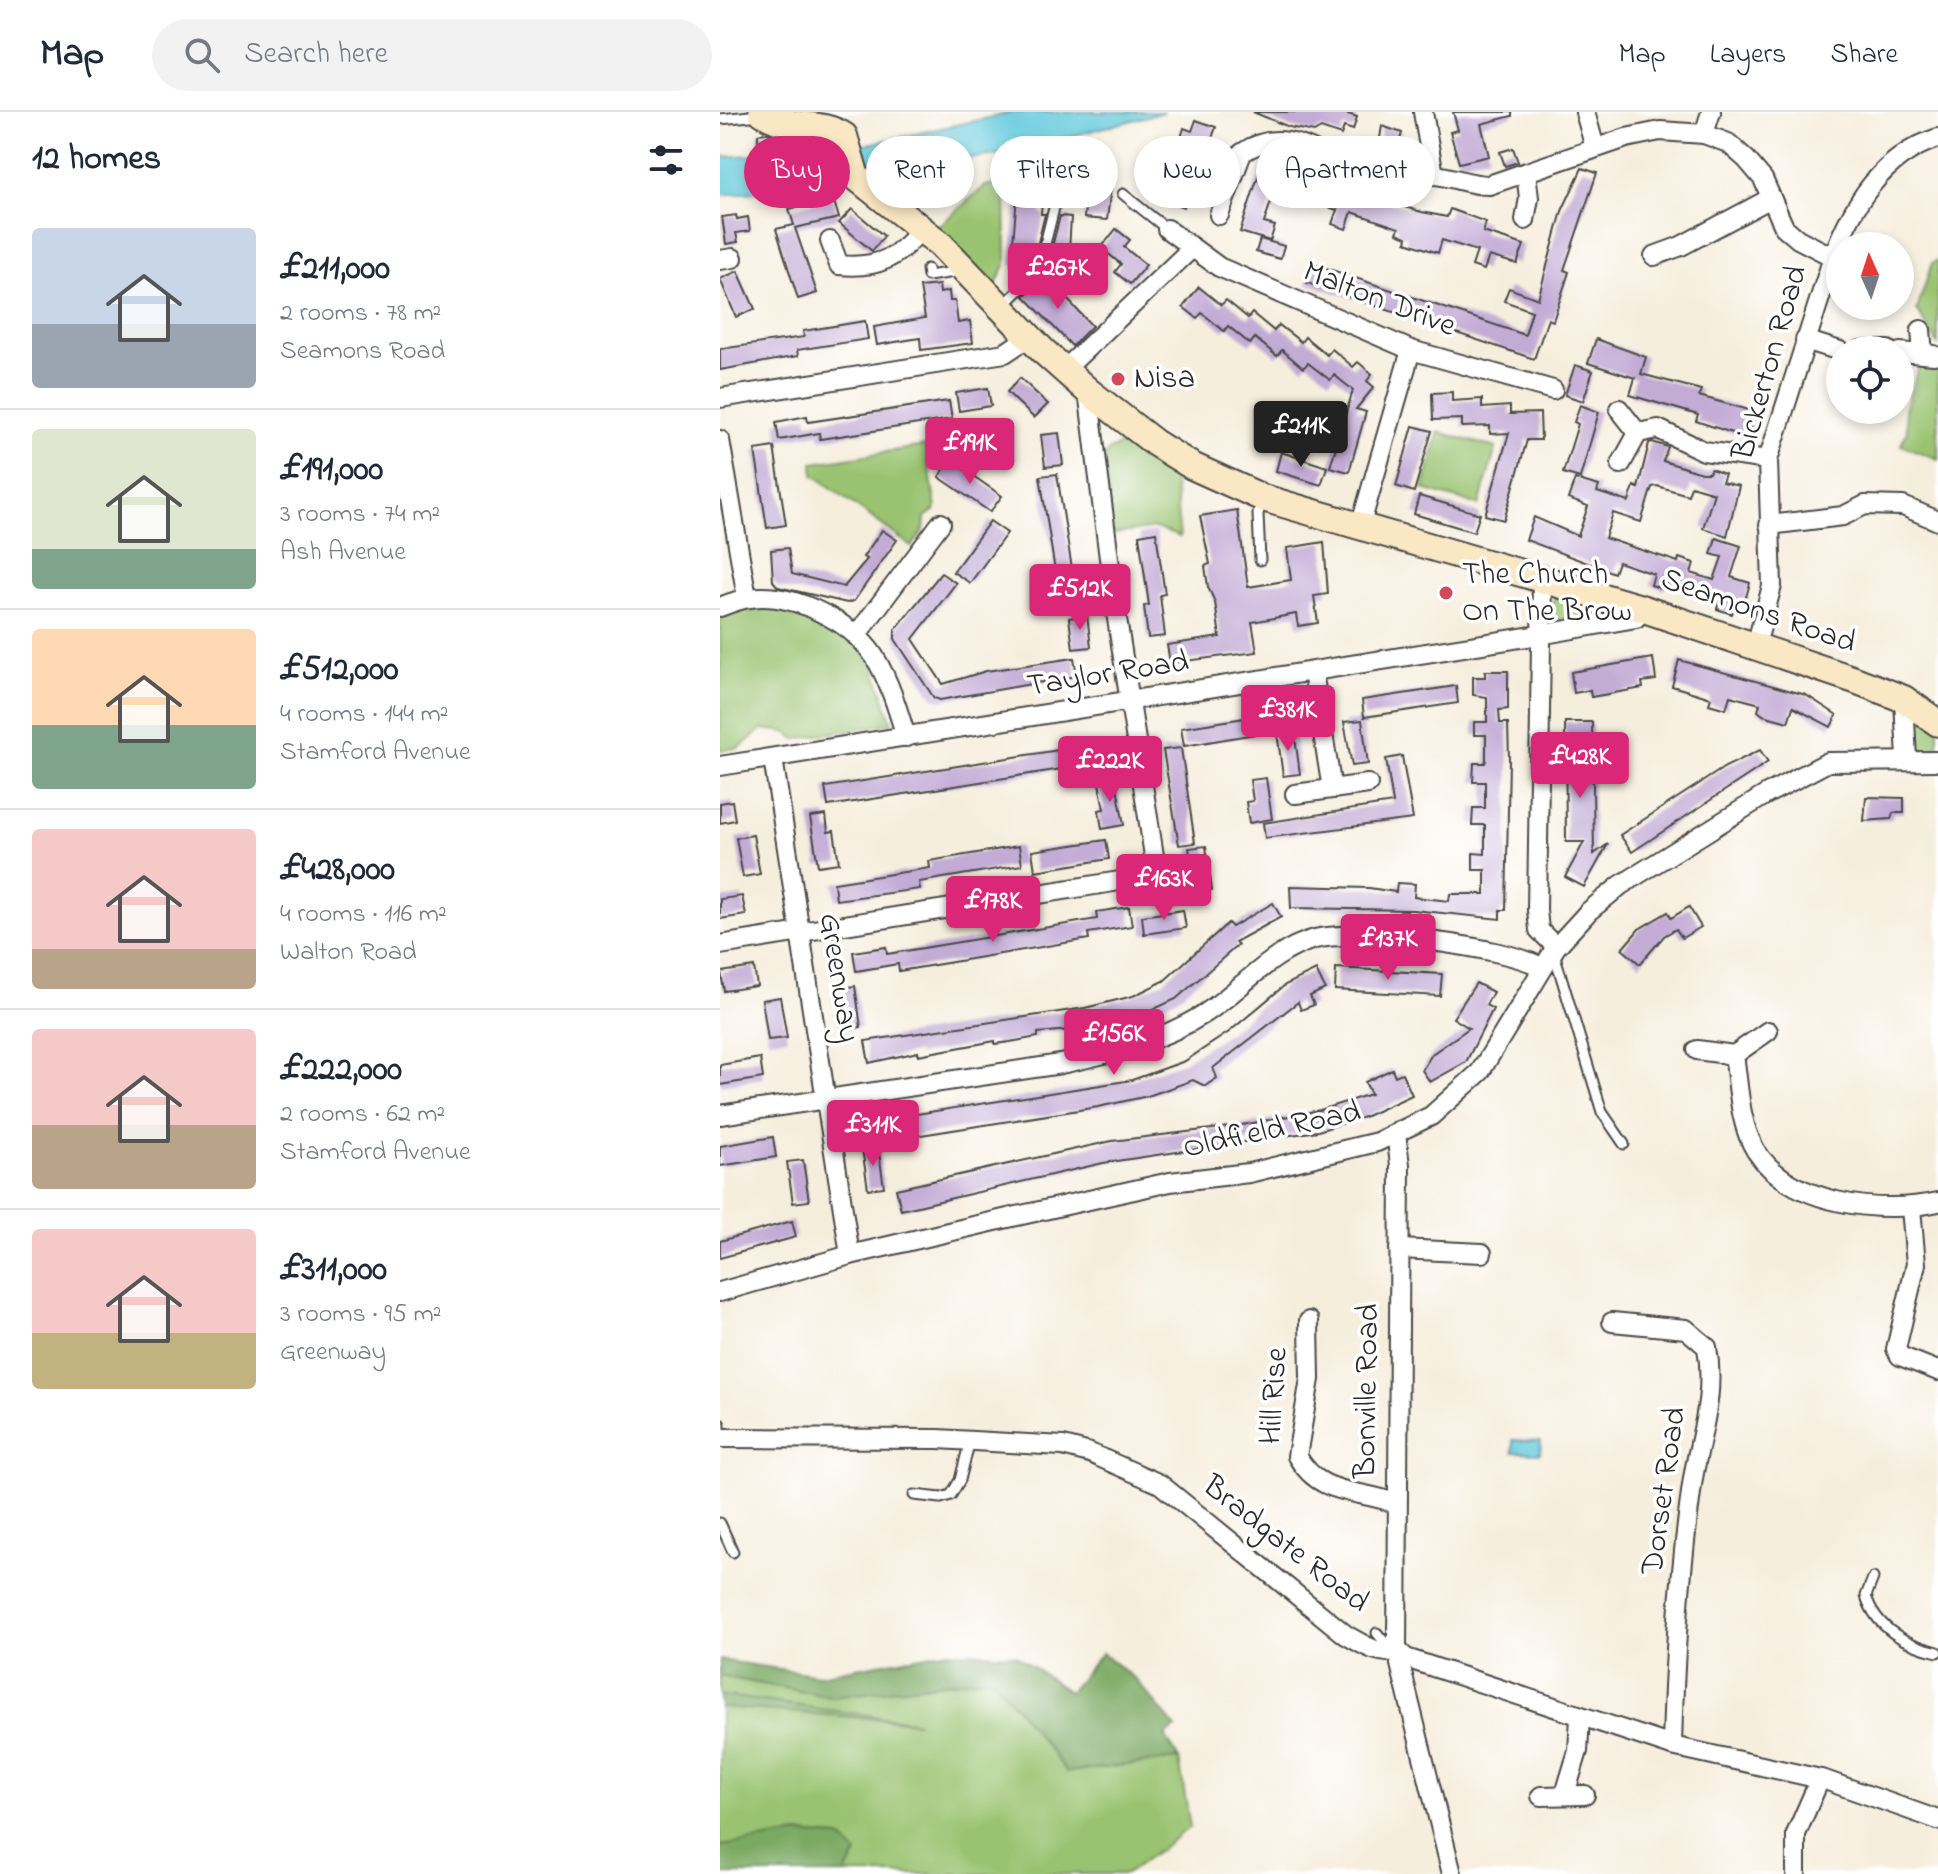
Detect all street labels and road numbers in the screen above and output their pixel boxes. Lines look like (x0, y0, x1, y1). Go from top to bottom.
street label: Malton Drive (1296, 249, 1463, 351)
street label: Bickerton Road (1720, 260, 1821, 467)
street label: Seamons Road (1654, 557, 1862, 667)
street label: Taylor Road (1024, 639, 1192, 711)
street label: Greenway (805, 910, 871, 1046)
street label: Oldfield Road (1179, 1089, 1365, 1173)
street label: Bonville Road (1343, 1303, 1393, 1480)
street label: Hill Rise (1248, 1345, 1302, 1446)
street label: Dorset Road (1630, 1404, 1700, 1579)
street label: Bradgate Road (1191, 1464, 1379, 1625)

